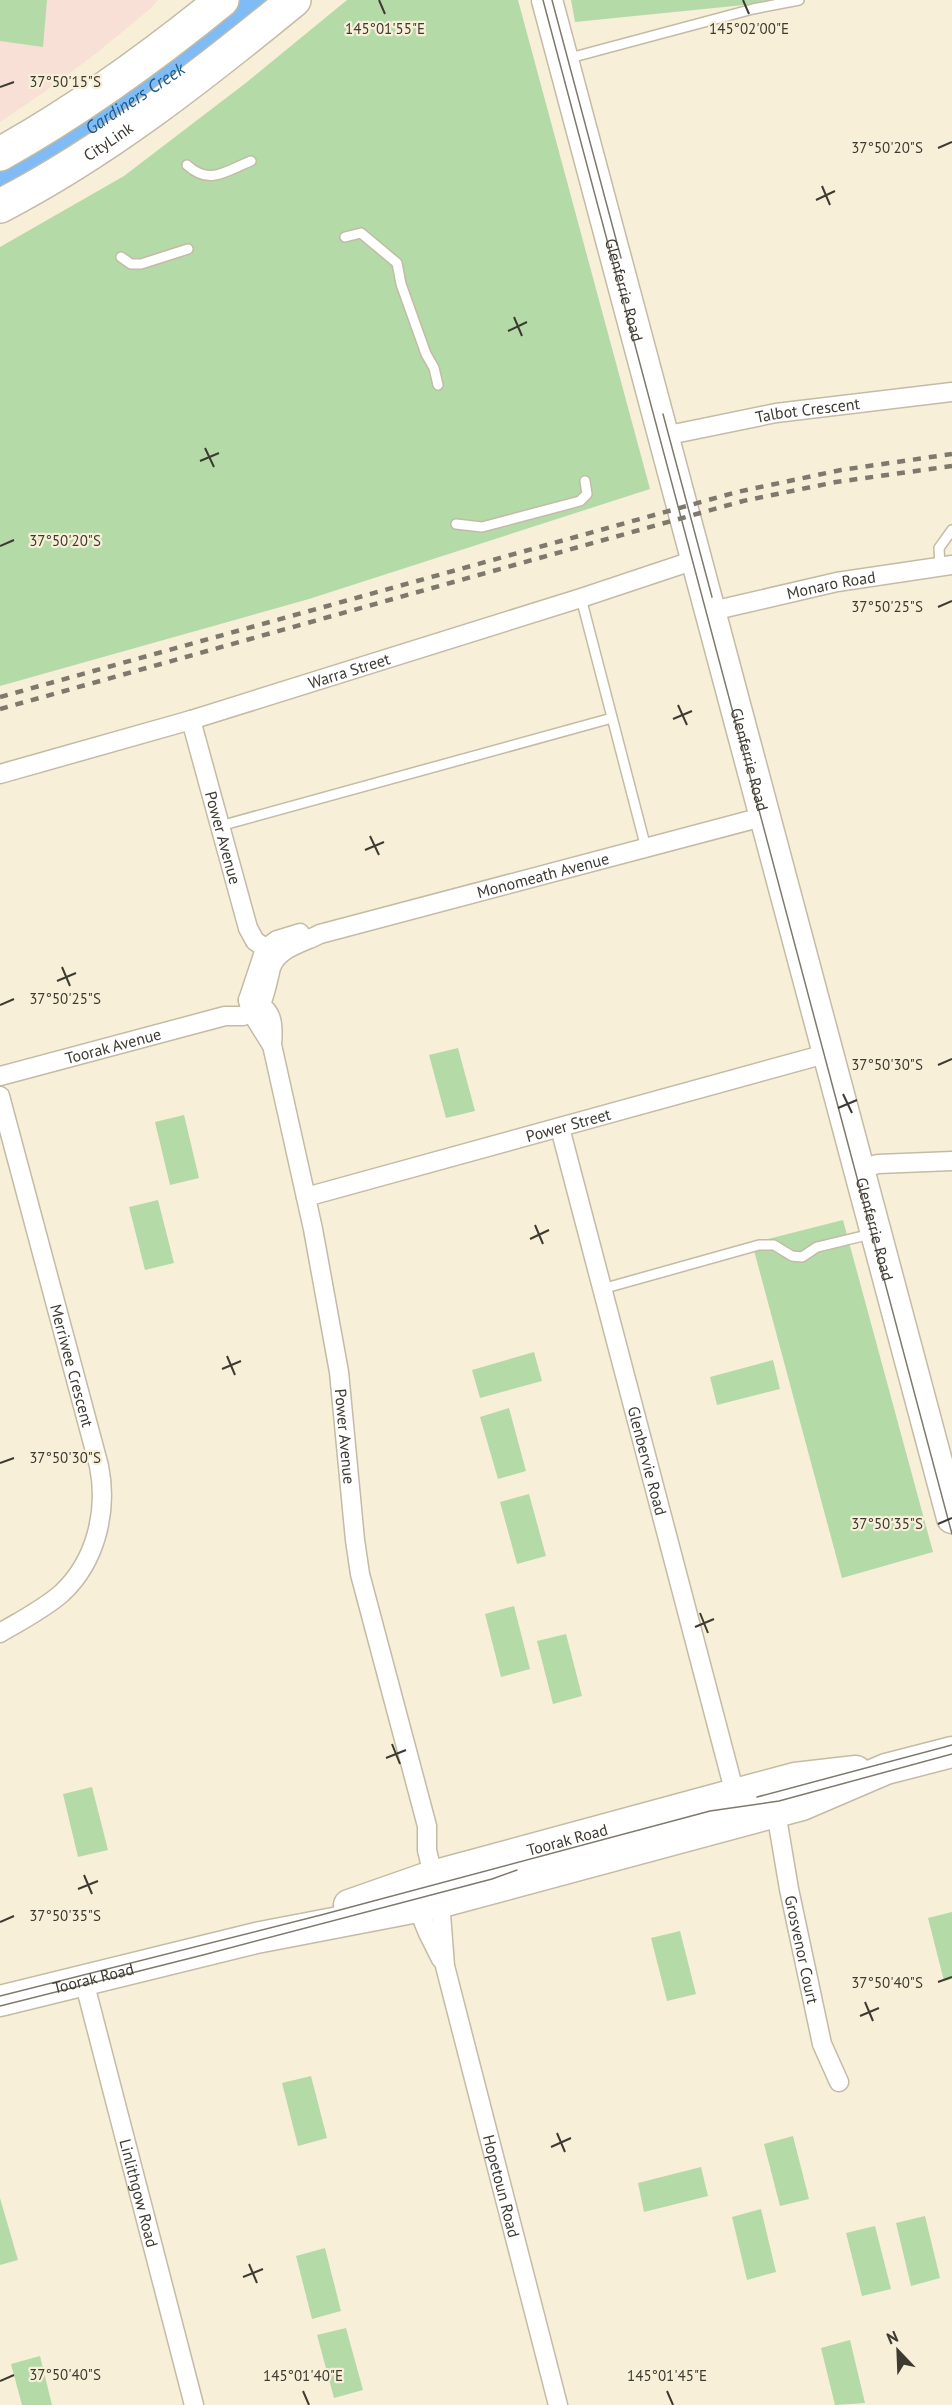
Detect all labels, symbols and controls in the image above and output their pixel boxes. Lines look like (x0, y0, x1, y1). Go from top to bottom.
text: 145°01'55"E (345, 19, 425, 38)
text: 145°02'00"E (709, 19, 789, 38)
water label: Gardiners Creek (80, 56, 189, 139)
text: 37°50'15"S (29, 72, 101, 91)
street label: CityLink (80, 117, 137, 165)
text: 37°50'20"S (851, 138, 923, 157)
street label: Glenferrie Road (601, 236, 648, 344)
street label: Talbot Crescent (753, 393, 861, 427)
text: 37°50'20"S (29, 531, 101, 550)
street label: Monaro Road (785, 566, 877, 603)
text: 37°50'25"S (851, 597, 923, 616)
street label: Warra Street (306, 648, 393, 693)
street label: Glenferrie Road (726, 706, 773, 813)
street label: Power Avenue (201, 789, 246, 886)
street label: Monomeath Avenue (475, 848, 611, 902)
text: 37°50'25"S (29, 989, 101, 1008)
street label: Toorak Avenue (63, 1024, 163, 1068)
text: 37°50'30"S (851, 1055, 923, 1074)
street label: Power Street (524, 1103, 613, 1146)
street label: Glenferrie Road (852, 1175, 898, 1283)
street label: Merriwee Crescent (46, 1302, 98, 1430)
street label: Power Avenue (331, 1388, 360, 1485)
street label: Glenbervie Road (624, 1404, 671, 1517)
text: 37°50'30"S (29, 1448, 101, 1467)
text: 37°50'35"S (851, 1514, 923, 1533)
street label: Toorak Road (525, 1819, 610, 1860)
street label: Grosvenor Court (781, 1893, 823, 2006)
text: 37°50'35"S (29, 1906, 101, 1925)
street label: Toorak Road (51, 1958, 136, 1998)
text: 37°50'40"S (851, 1973, 923, 1992)
street label: Hopetoun Road (479, 2132, 524, 2240)
street label: Linlithgow Road (115, 2137, 163, 2249)
north arrow (868, 2321, 928, 2381)
text: N (883, 2326, 901, 2348)
text: 37°50'40"S (29, 2365, 101, 2384)
text: 145°01'40"E (263, 2366, 343, 2385)
text: 145°01'45"E (627, 2366, 707, 2385)

